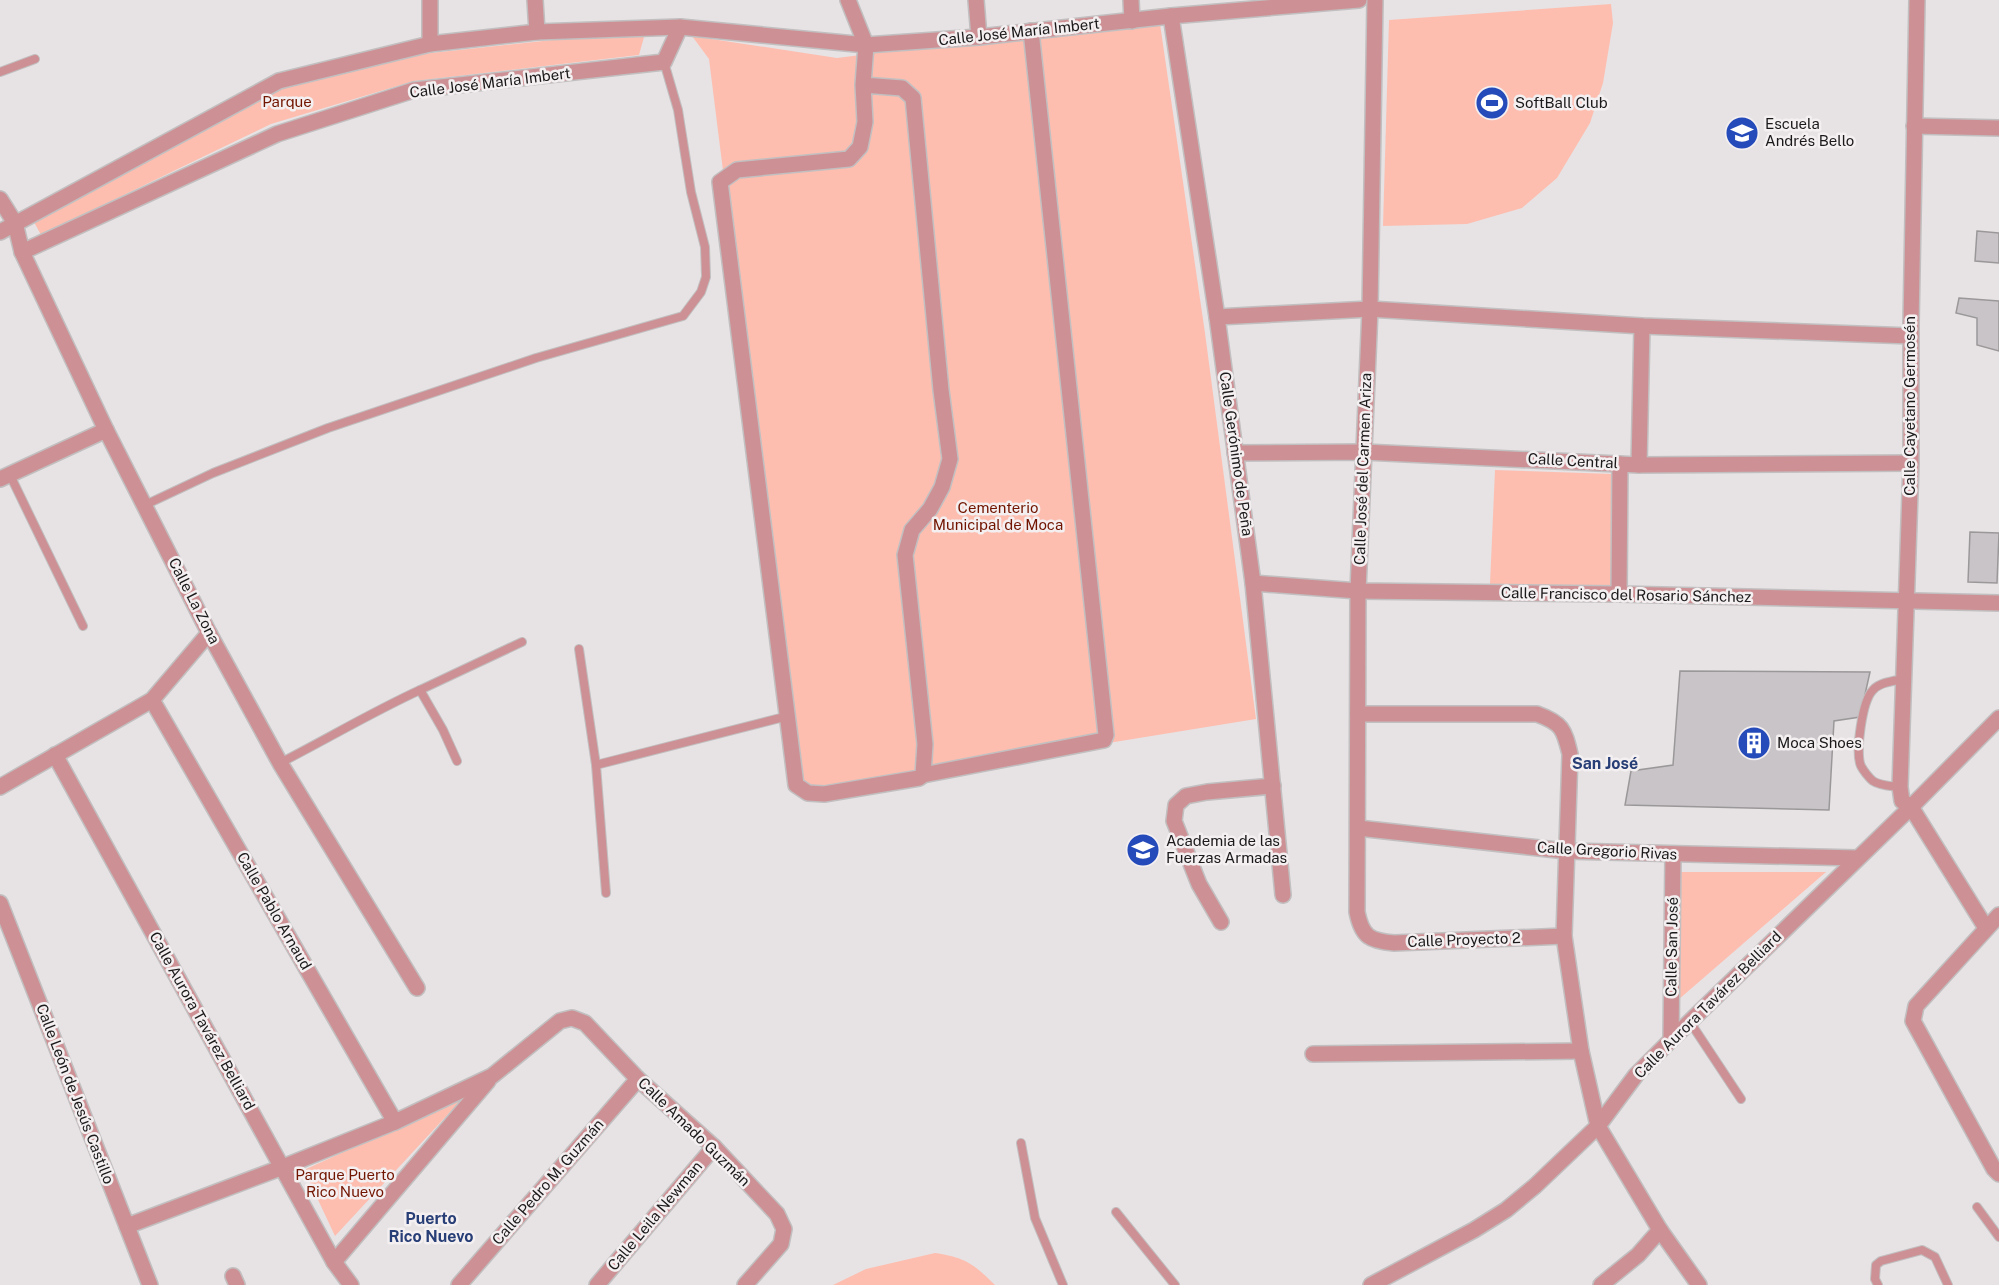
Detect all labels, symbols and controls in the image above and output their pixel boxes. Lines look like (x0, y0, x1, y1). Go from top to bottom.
street label: Calle José María Imbert (937, 15, 1101, 48)
street label: Calle José María Imbert (408, 64, 572, 101)
sports icon: SoftBall Club (1474, 85, 1510, 121)
park label: Parque (262, 93, 312, 110)
place label: SoftBall Club (1515, 94, 1608, 111)
school or university icon: Escuela Andrés Bello (1724, 115, 1760, 151)
place label: Escuela Andrés Bello (1765, 115, 1854, 149)
street label: Calle Cayetano Germosén (1901, 316, 1918, 496)
street label: Calle Gerónimo de Peña (1217, 371, 1256, 537)
street label: Calle José del Carmen Ariza (1351, 373, 1374, 565)
street label: Calle Central (1527, 450, 1619, 471)
park label: Cementerio Municipal de Moca (933, 499, 1063, 533)
street label: Calle La Zona (165, 555, 223, 647)
street label: Calle Francisco del Rosario Sánchez (1501, 584, 1751, 605)
building icon: Moca Shoes (1736, 725, 1772, 761)
place label: Moca Shoes (1777, 734, 1862, 751)
district label: San José (1572, 754, 1638, 773)
school or university icon: Academia de las Fuerzas Armadas (1125, 832, 1161, 868)
place label: Academia de las Fuerzas Armadas (1166, 832, 1287, 866)
street label: Calle Gregorio Rivas (1536, 838, 1678, 863)
street label: Calle Pablo Arnaud (234, 849, 315, 973)
street label: Calle San José (1662, 897, 1681, 997)
street label: Calle Aurora Tavárez Belliard (1631, 928, 1785, 1082)
street label: Calle Aurora Tavárez Belliard (146, 929, 259, 1113)
street label: Calle Proyecto 2 (1407, 929, 1521, 950)
street label: Calle León de Jesús Castillo (33, 1001, 118, 1186)
street label: Calle Amado Guzmán (635, 1074, 754, 1189)
street label: Calle Pedro M. Guzmán (488, 1115, 607, 1248)
street label: Calle Leila Newman (604, 1158, 705, 1274)
park label: Parque Puerto Rico Nuevo (295, 1166, 395, 1200)
district label: Puerto Rico Nuevo (388, 1209, 474, 1246)

